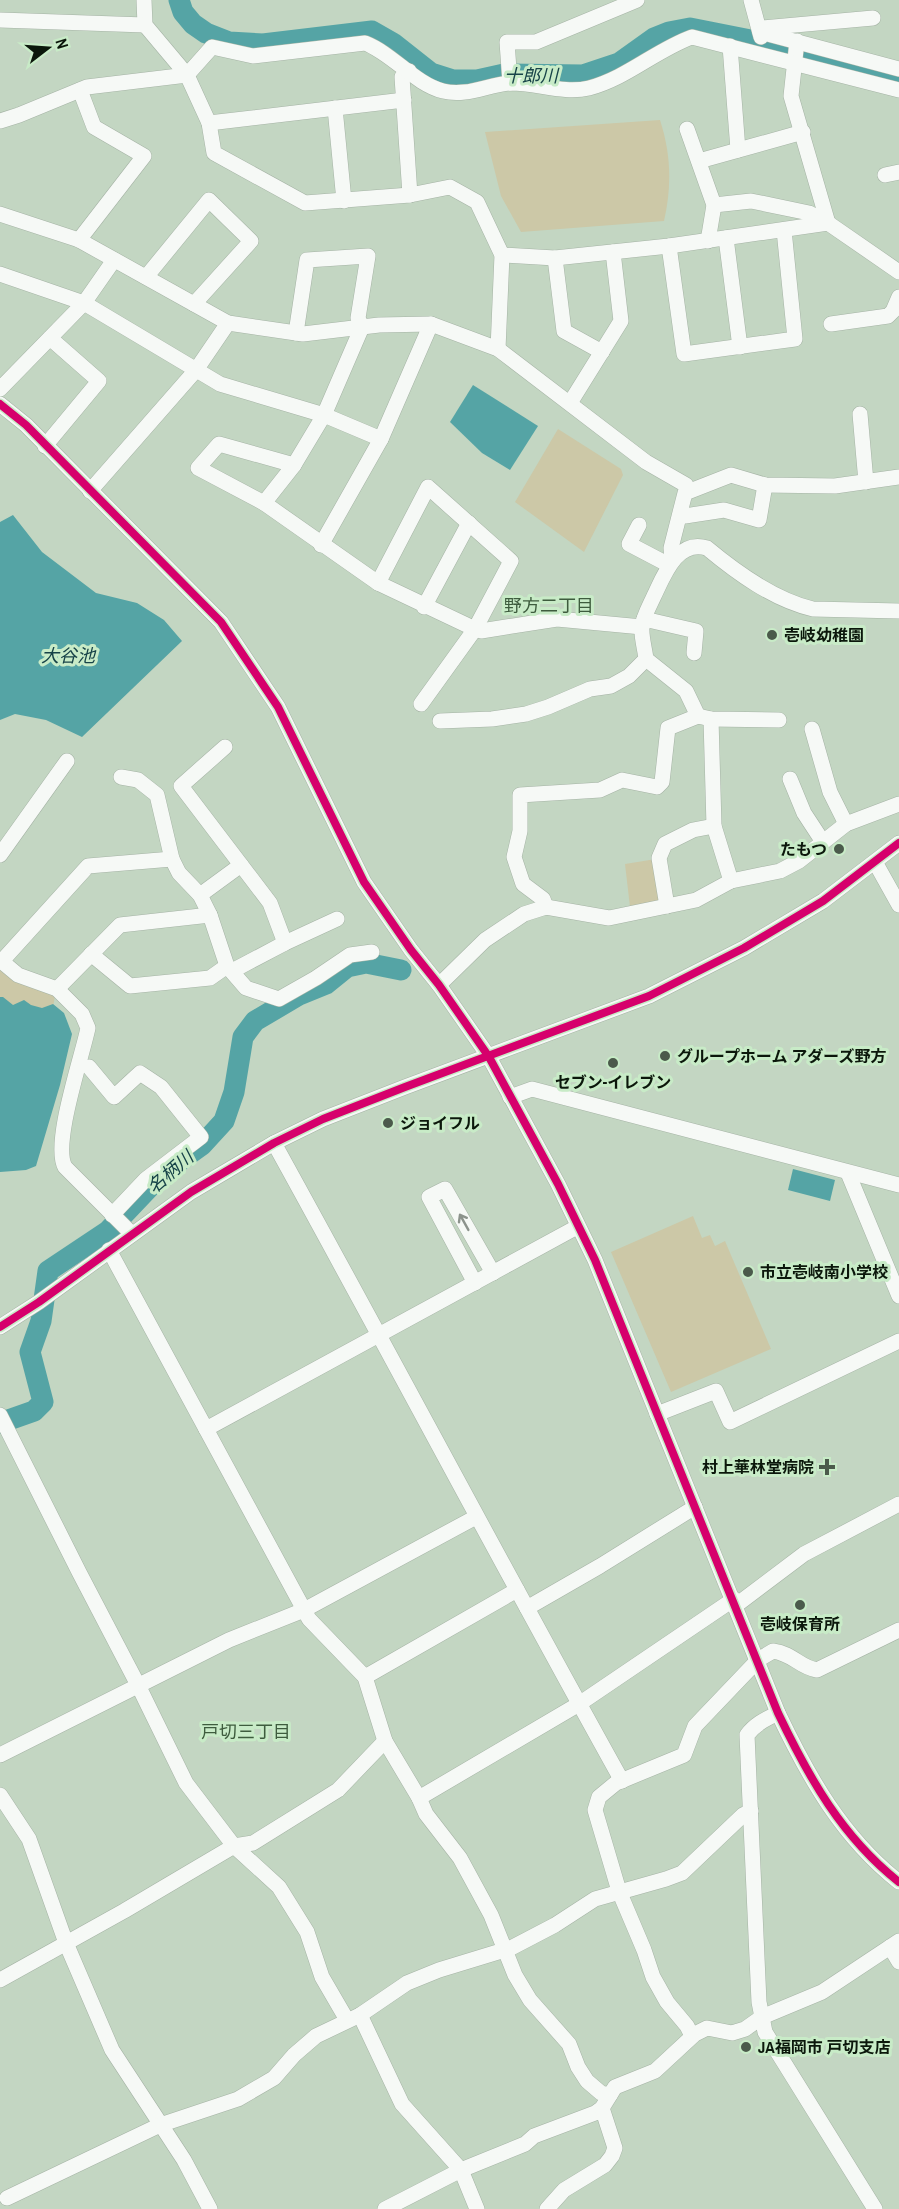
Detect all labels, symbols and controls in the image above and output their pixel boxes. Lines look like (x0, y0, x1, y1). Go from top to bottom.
north arrow (18, 18, 78, 78)
text: N (50, 36, 74, 51)
water label: 十郎川 (504, 63, 560, 88)
district label: 野方二丁目 (504, 593, 594, 618)
place label: 壱岐幼稚園 (784, 624, 864, 646)
marker: 壱岐幼稚園 (765, 628, 779, 642)
water label: 大谷池 (41, 643, 97, 668)
place label: たもつ (780, 838, 827, 860)
marker: たもつ (832, 842, 846, 856)
place label: グループホーム アダーズ野方 (677, 1045, 886, 1067)
marker: グループホーム アダーズ野方 (658, 1049, 672, 1063)
marker: セブン-イレブン (606, 1056, 620, 1070)
place label: セブン-イレブン (555, 1071, 671, 1093)
place label: ジョイフル (400, 1112, 480, 1134)
marker: ジョイフル (381, 1116, 395, 1130)
water label: 名柄川 (141, 1144, 200, 1199)
one-way arrow (458, 1214, 469, 1232)
place label: 市立壱岐南小学校 (760, 1261, 888, 1283)
marker: 市立壱岐南小学校 (741, 1265, 755, 1279)
place label: 村上華林堂病院 (702, 1456, 814, 1478)
marker: 村上華林堂病院 (818, 1458, 836, 1476)
marker: 壱岐保育所 (793, 1598, 807, 1612)
place label: 壱岐保育所 (760, 1613, 840, 1635)
district label: 戸切三丁目 (201, 1719, 291, 1744)
place label: JA福岡市 戸切支店 (758, 2036, 890, 2058)
marker: JA福岡市 戸切支店 (739, 2040, 753, 2054)

